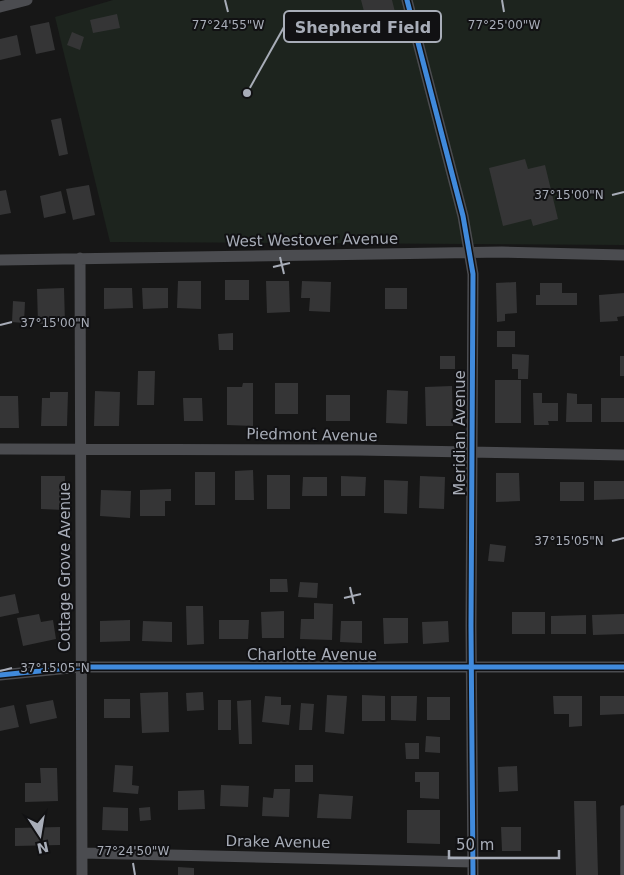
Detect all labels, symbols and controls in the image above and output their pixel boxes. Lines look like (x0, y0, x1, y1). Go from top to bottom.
callout: Shepherd Field (284, 11, 441, 42)
text: 77°24'55"W (192, 18, 264, 32)
text: Shepherd Field (295, 18, 431, 37)
text: 77°25'00"W (468, 18, 540, 32)
text: 37°15'00"N (534, 188, 604, 202)
street label: West Westover Avenue (226, 229, 398, 251)
text: 37°15'00"N (20, 316, 90, 330)
street label: Meridian Avenue (451, 370, 469, 496)
street label: Piedmont Avenue (246, 425, 378, 445)
street label: Cottage Grove Avenue (56, 482, 74, 652)
text: 37°15'05"N (534, 534, 604, 548)
street label: Charlotte Avenue (247, 646, 377, 664)
text: 37°15'05"N (20, 661, 90, 675)
north arrow (15, 810, 65, 860)
scale bar (449, 828, 559, 860)
street label: Drake Avenue (225, 832, 331, 852)
text: 50 m (456, 836, 494, 854)
text: N (35, 839, 50, 857)
text: 77°24'50"W (97, 844, 169, 858)

